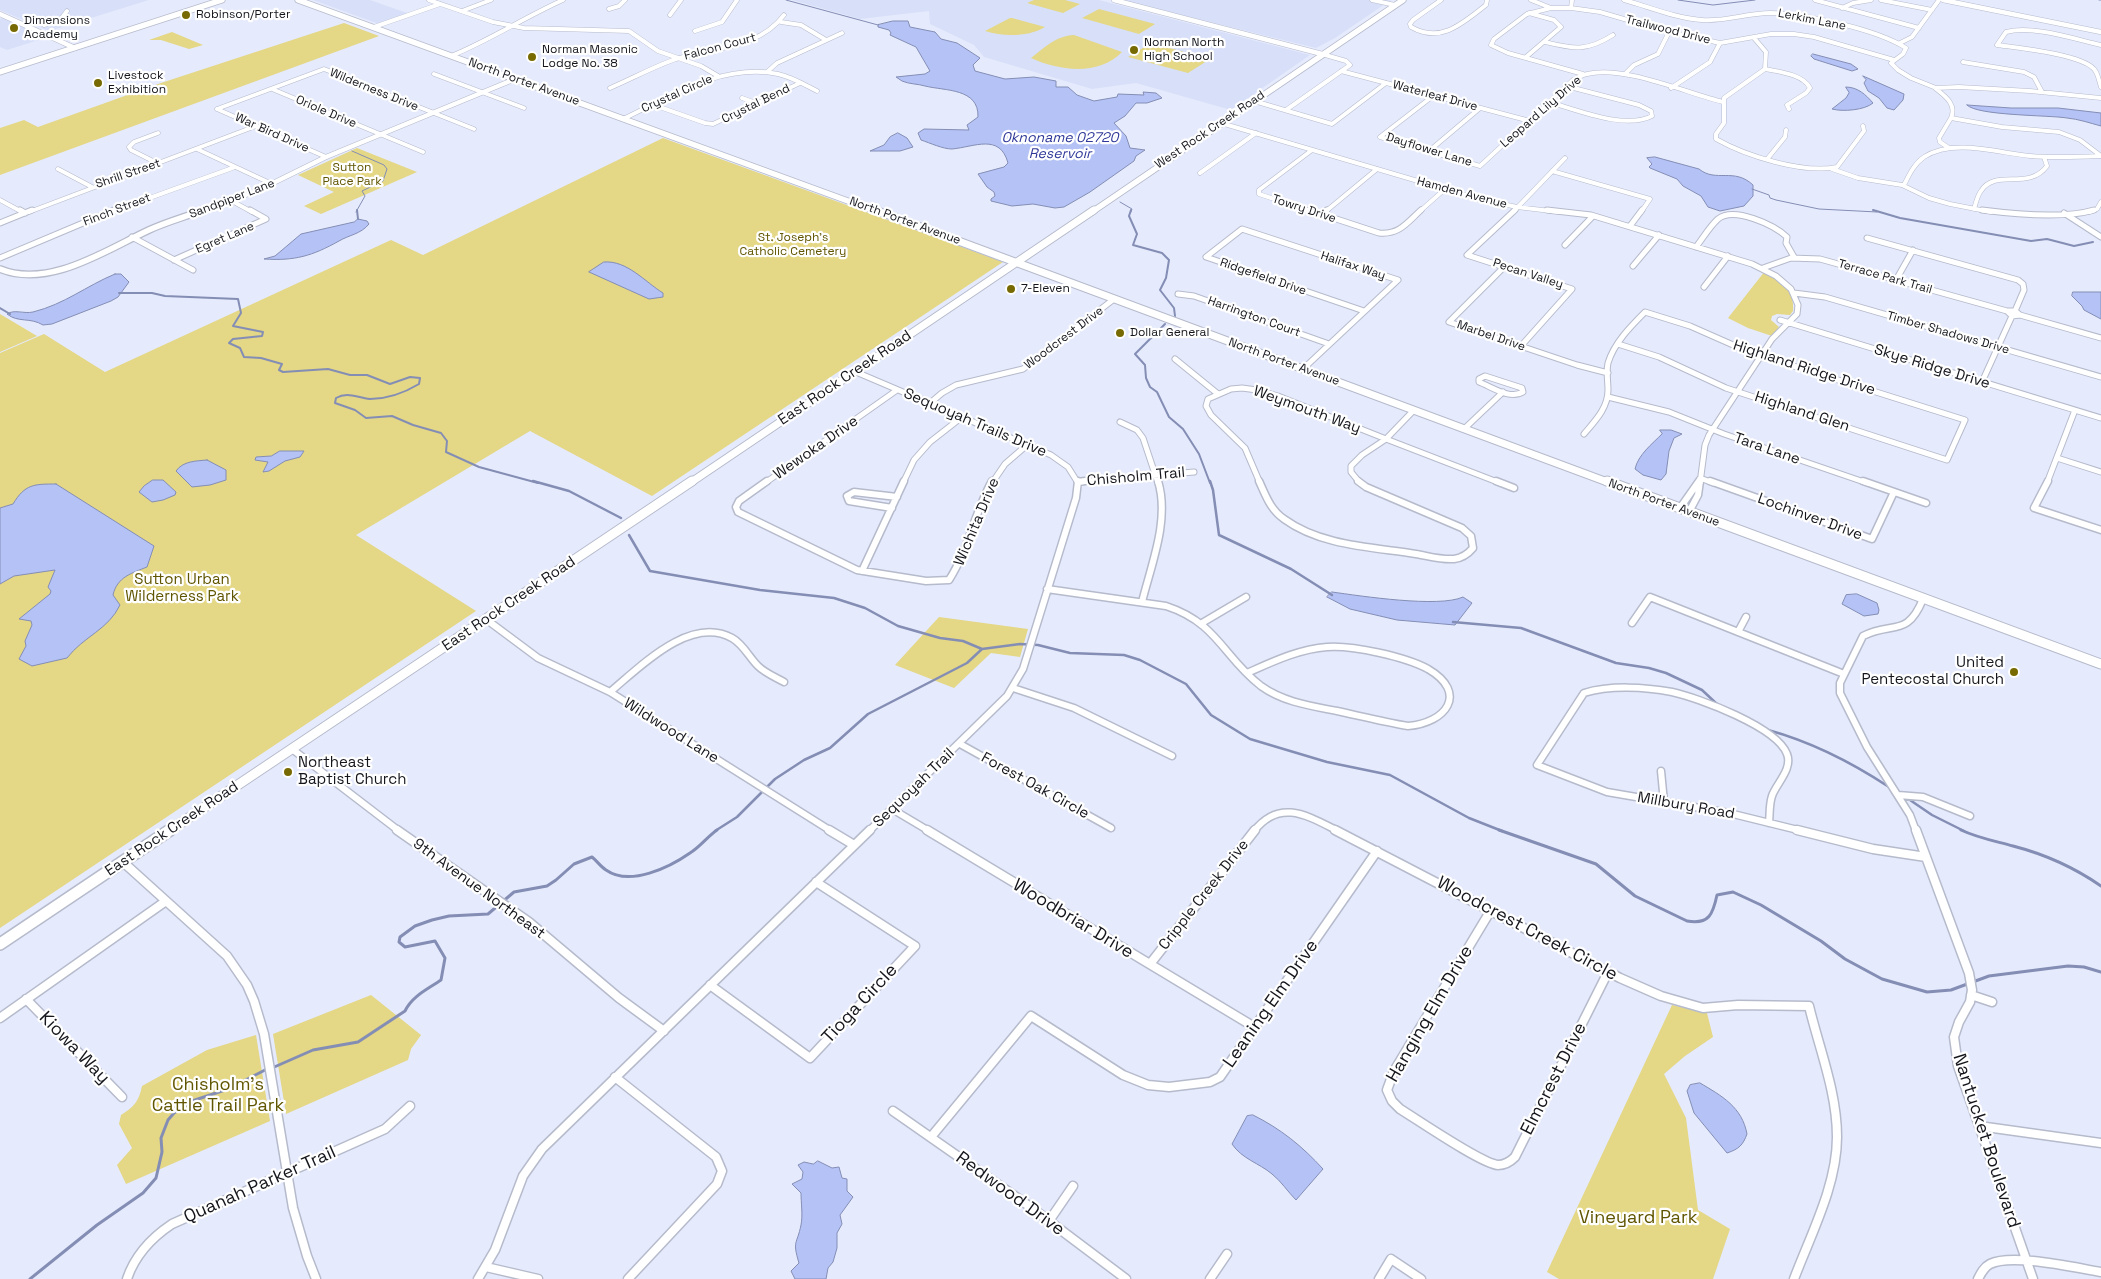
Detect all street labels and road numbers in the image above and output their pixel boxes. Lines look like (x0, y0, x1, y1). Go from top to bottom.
street label: Lerkim Lane (1777, 6, 1847, 34)
street label: Trailwood Drive (1624, 12, 1712, 48)
street label: Falcon Court (683, 30, 757, 64)
street label: North Porter Avenue (466, 55, 582, 109)
street label: Wilderness Drive (327, 66, 421, 114)
street label: Crystal Circle (639, 72, 715, 116)
street label: Leopard Lily Drive (1498, 73, 1584, 151)
street label: Waterleaf Drive (1391, 78, 1479, 114)
street label: Crystal Bend (719, 81, 793, 127)
street label: West Rock Creek Road (1152, 88, 1268, 172)
street label: Oriole Drive (293, 93, 359, 131)
street label: War Bird Drive (233, 110, 311, 156)
street label: Dayflower Lane (1384, 130, 1474, 170)
street label: Shrill Street (94, 156, 162, 192)
street label: Hamden Avenue (1415, 174, 1509, 212)
street label: Sandpiper Lane (187, 176, 277, 222)
street label: Finch Street (81, 191, 153, 229)
street label: Towry Drive (1270, 192, 1338, 226)
street label: North Porter Avenue (847, 194, 963, 248)
street label: Egret Lane (194, 219, 256, 257)
street label: Halifax Way (1319, 249, 1387, 283)
street label: Ridgefield Drive (1218, 255, 1308, 299)
street label: Pecan Valley (1491, 256, 1565, 292)
street label: Terrace Park Trail (1836, 257, 1934, 297)
street label: Harrington Court (1206, 294, 1302, 340)
street label: Woodcrest Drive (1022, 304, 1106, 372)
street label: Timber Shadows Drive (1885, 309, 2011, 357)
street label: Marbel Drive (1455, 318, 1527, 354)
street label: East Rock Creek Road (775, 327, 915, 429)
street label: North Porter Avenue (1226, 335, 1342, 389)
street label: Highland Ridge Drive (1731, 337, 1877, 399)
street label: Skye Ridge Drive (1872, 341, 1992, 393)
street label: Weymouth Way (1251, 382, 1363, 438)
street label: Sequoyah Trails Drive (901, 385, 1049, 461)
street label: Highland Glen (1752, 388, 1852, 436)
street label: Wewoka Drive (770, 412, 862, 484)
street label: Tara Lane (1731, 429, 1803, 469)
street label: Chisholm Trail (1086, 464, 1186, 490)
street label: Wichita Drive (950, 475, 1004, 569)
street label: North Porter Avenue (1606, 476, 1722, 530)
street label: Lochinver Drive (1755, 490, 1865, 544)
street label: East Rock Creek Road (439, 553, 579, 655)
street label: Wildwood Lane (620, 695, 722, 767)
street label: Sequoyah Trail (870, 745, 958, 831)
street label: Forest Oak Circle (978, 749, 1092, 823)
street label: East Rock Creek Road (102, 778, 242, 880)
street label: Millbury Road (1636, 789, 1736, 823)
street label: 9th Avenue Northeast (409, 835, 549, 943)
street label: Cripple Creek Drive (1155, 836, 1253, 954)
street label: Woodcrest Creek Circle (1433, 872, 1621, 986)
street label: Woodbriar Drive (1009, 874, 1137, 964)
street label: Leaning Elm Drive (1219, 936, 1323, 1072)
street label: Hanging Elm Drive (1382, 942, 1478, 1086)
street label: Tioga Circle (818, 960, 902, 1048)
street label: Kiowa Way (34, 1007, 114, 1089)
street label: Elmcrest Drive (1516, 1019, 1592, 1139)
street label: Nantucket Boulevard (1948, 1051, 2024, 1231)
street label: Quanah Parker Trail (181, 1142, 339, 1228)
street label: Redwood Drive (951, 1147, 1069, 1241)

